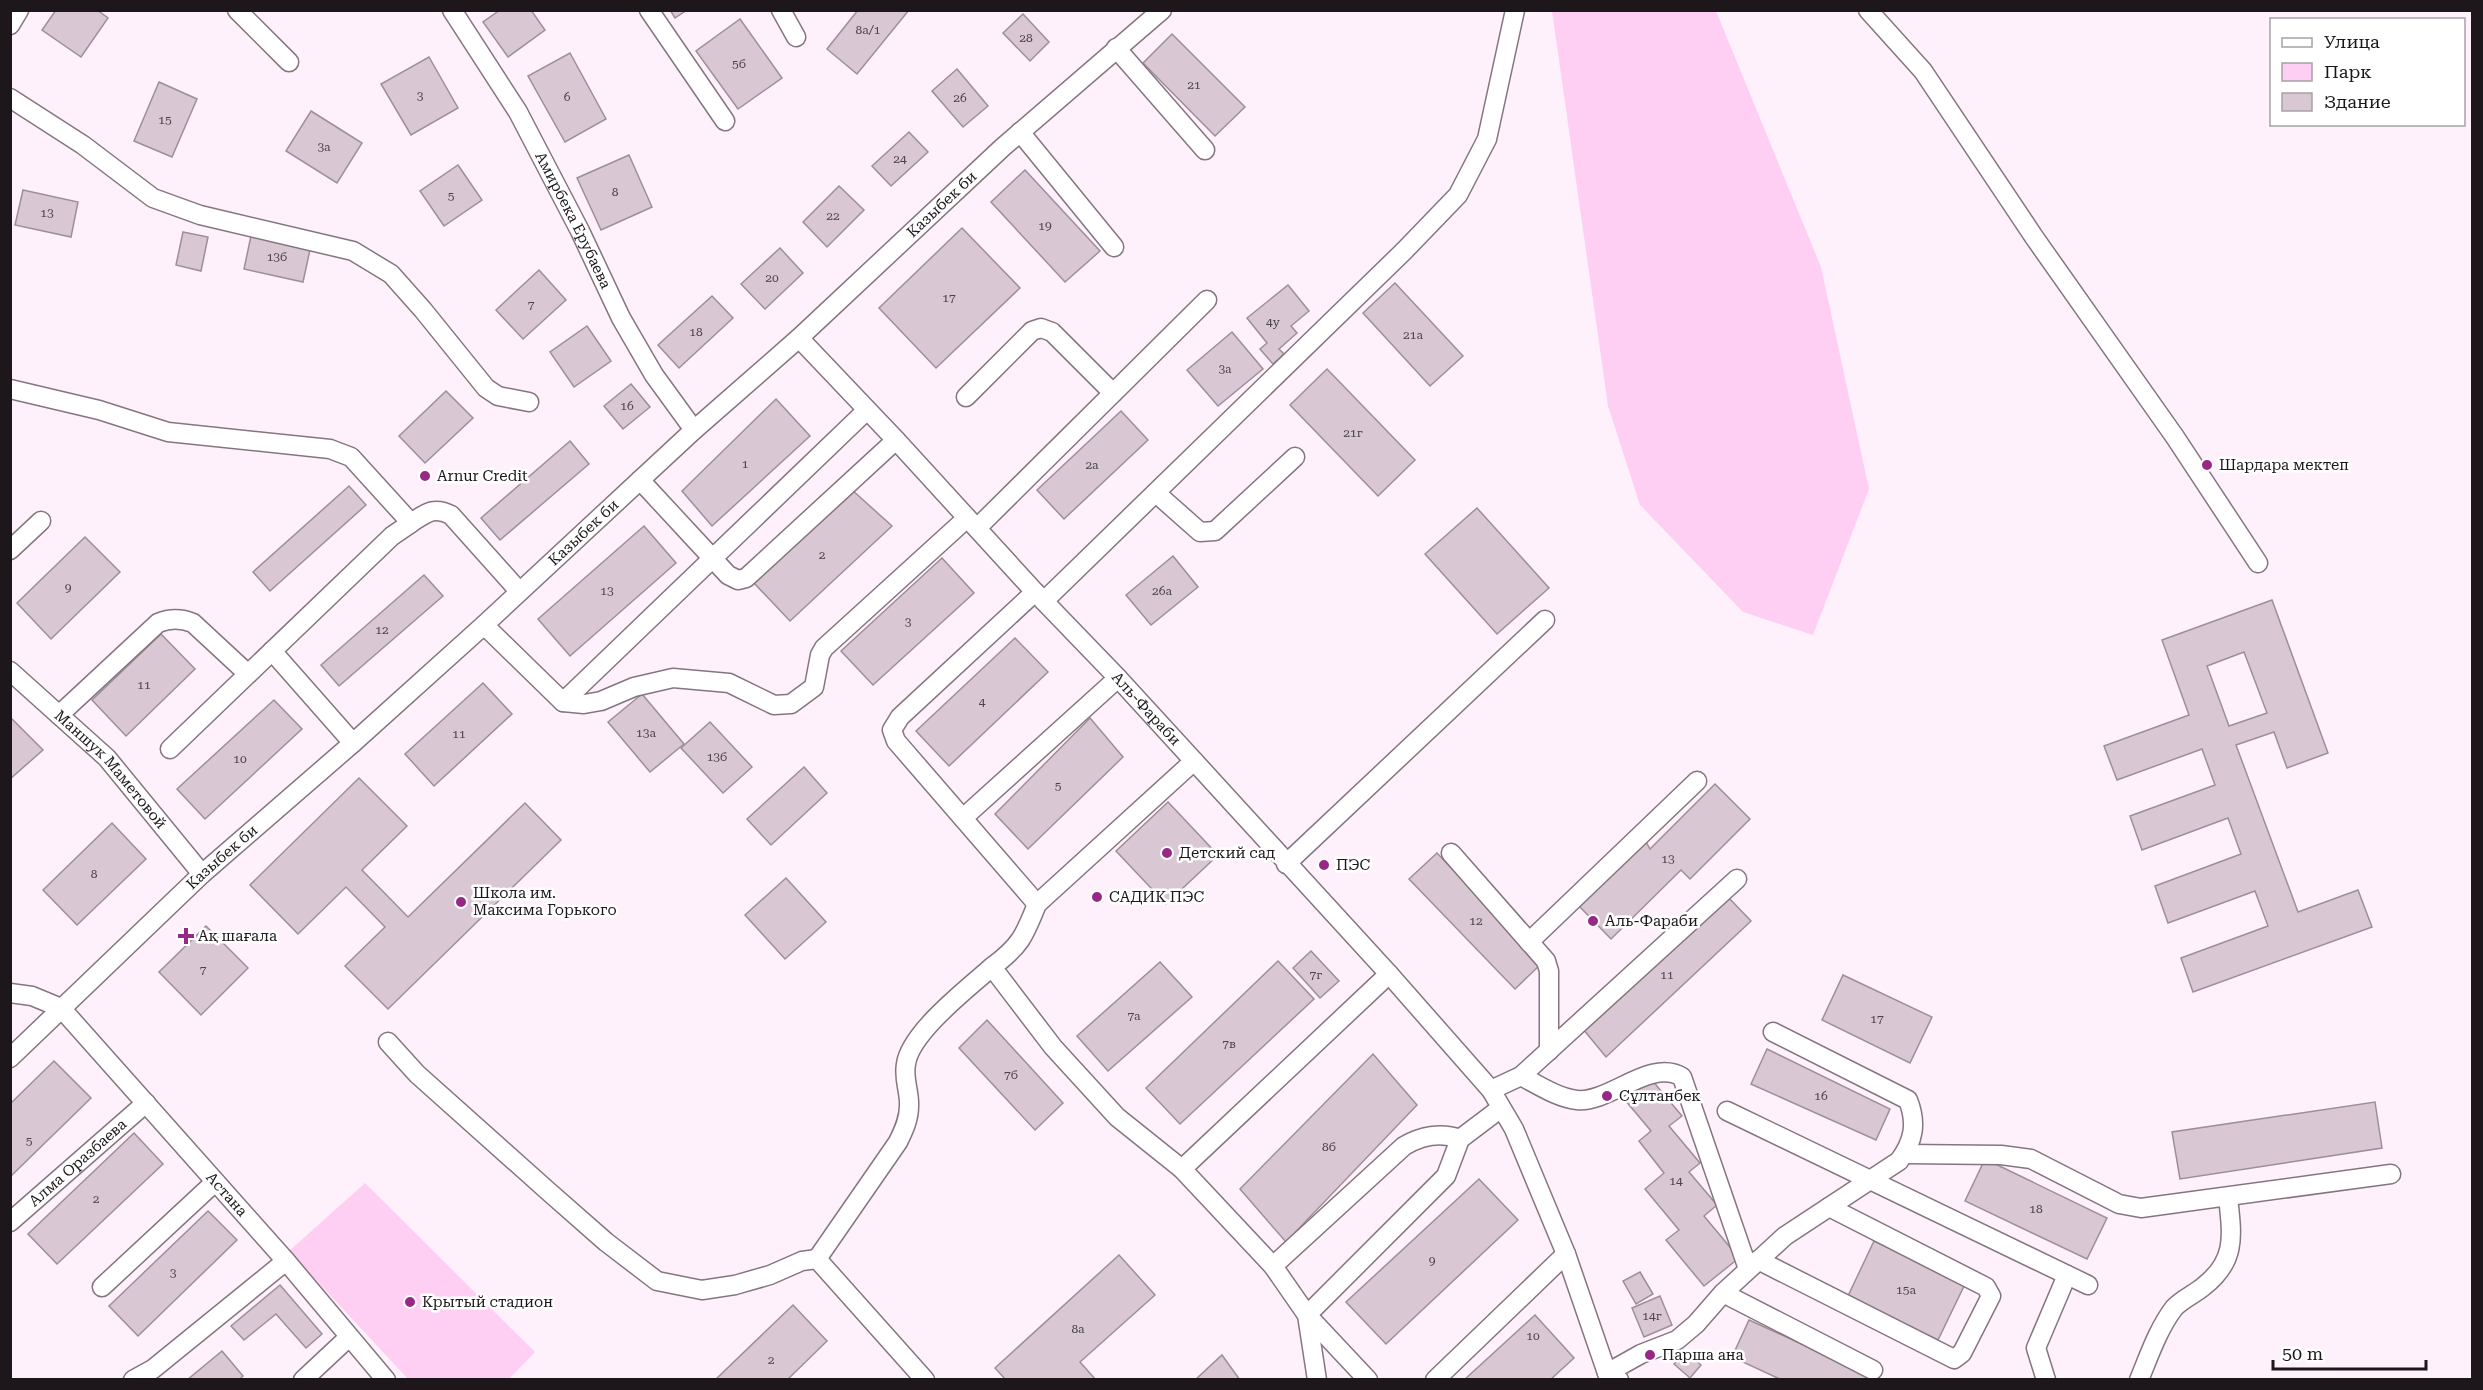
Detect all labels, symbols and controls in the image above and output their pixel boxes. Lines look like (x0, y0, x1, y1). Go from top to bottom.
legend (2270, 18, 2465, 126)
house number: 8а/1 (855, 23, 881, 37)
house number: 28 (1019, 31, 1033, 45)
text: Улица (2324, 31, 2380, 52)
house number: 5б (732, 57, 746, 71)
text: Парк (2324, 61, 2372, 82)
house number: 21 (1187, 78, 1201, 92)
house number: 3 (417, 89, 424, 103)
house number: 6 (564, 90, 571, 104)
house number: 26 (953, 91, 967, 105)
text: Здание (2324, 91, 2391, 112)
house number: 15 (158, 113, 172, 127)
house number: 3а (317, 140, 331, 154)
street label: Амирбека Ерубаева (531, 149, 615, 292)
house number: 24 (893, 152, 907, 166)
street label: Казыбек би (903, 167, 980, 241)
house number: 8 (612, 185, 619, 199)
house number: 5 (448, 189, 455, 203)
house number: 13 (40, 206, 54, 220)
house number: 22 (826, 209, 840, 223)
house number: 19 (1038, 219, 1052, 233)
house number: 13б (267, 250, 287, 264)
house number: 20 (765, 271, 779, 285)
house number: 17 (942, 291, 956, 305)
house number: 7 (528, 298, 535, 312)
house number: 4у (1266, 315, 1281, 329)
house number: 18 (689, 325, 703, 339)
house number: 21а (1403, 328, 1423, 342)
house number: 3а (1218, 362, 1232, 376)
house number: 16 (620, 399, 634, 413)
house number: 21г (1343, 426, 1363, 440)
place label: Шардара мектеп (2219, 456, 2349, 474)
house number: 1 (742, 457, 749, 471)
house number: 2а (1085, 458, 1099, 472)
marker: Шардара мектеп (2200, 458, 2214, 472)
place label: Arnur Credit (437, 467, 528, 485)
marker: Arnur Credit (418, 469, 432, 483)
street label: Казыбек би (545, 496, 622, 569)
house number: 2 (819, 548, 826, 562)
house number: 9 (65, 581, 72, 595)
house number: 13 (600, 584, 614, 598)
house number: 26а (1152, 584, 1172, 598)
house number: 3 (905, 615, 912, 629)
house number: 12 (375, 623, 389, 637)
street label: Аль-Фараби (1108, 668, 1184, 749)
house number: 11 (137, 678, 151, 692)
house number: 4 (979, 695, 986, 709)
street label: Маншук Маметовой (51, 706, 170, 832)
house number: 13а (636, 726, 656, 740)
house number: 11 (452, 727, 466, 741)
house number: 13б (707, 750, 727, 764)
house number: 10 (233, 752, 247, 766)
house number: 5 (1055, 779, 1062, 793)
street label: Казыбек би (182, 821, 261, 893)
place label: Детский сад (1179, 844, 1276, 862)
marker: Детский сад (1160, 846, 1174, 860)
house number: 13 (1661, 852, 1675, 866)
place label: ПЭС (1336, 856, 1371, 874)
marker: ПЭС (1317, 858, 1331, 872)
house number: 8 (91, 867, 98, 881)
place label: Школа им. Максима Горького (473, 884, 617, 919)
place label: САДИК ПЭС (1109, 888, 1204, 906)
marker: САДИК ПЭС (1090, 890, 1104, 904)
marker: Школа им. Максима Горького (454, 895, 468, 909)
place label: Аль-Фараби (1605, 912, 1698, 930)
house number: 12 (1469, 914, 1483, 928)
marker: Аль-Фараби (1586, 914, 1600, 928)
place label: Ақ шағала (198, 927, 277, 945)
marker: Ақ шағала (179, 929, 193, 943)
house number: 7 (200, 963, 207, 977)
house number: 7г (1310, 968, 1322, 982)
house number: 11 (1660, 968, 1674, 982)
house number: 7а (1127, 1009, 1141, 1023)
house number: 17 (1870, 1012, 1884, 1026)
house number: 7в (1222, 1037, 1236, 1051)
house number: 7б (1004, 1068, 1018, 1082)
place label: Сұлтанбек (1619, 1087, 1701, 1105)
marker: Сұлтанбек (1600, 1089, 1614, 1103)
house number: 16 (1814, 1089, 1828, 1103)
street label: Алма Оразбаева (25, 1115, 130, 1210)
house number: 5 (26, 1134, 33, 1148)
house number: 8б (1322, 1140, 1336, 1154)
street label: Астана (202, 1169, 251, 1220)
house number: 14 (1669, 1174, 1683, 1188)
house number: 2 (93, 1192, 100, 1206)
house number: 18 (2029, 1202, 2043, 1216)
house number: 9 (1429, 1254, 1436, 1268)
house number: 3 (170, 1266, 177, 1280)
house number: 15а (1896, 1283, 1916, 1297)
place label: Крытый стадион (422, 1293, 553, 1311)
marker: Крытый стадион (403, 1295, 417, 1309)
house number: 14г (1642, 1309, 1662, 1323)
house number: 8а (1071, 1322, 1085, 1336)
house number: 10 (1526, 1329, 1540, 1343)
scale bar (2273, 1333, 2426, 1371)
text: 50 m (2282, 1343, 2323, 1364)
place label: Парша ана (1662, 1346, 1744, 1364)
marker: Парша ана (1643, 1348, 1657, 1362)
house number: 2 (768, 1353, 775, 1367)

